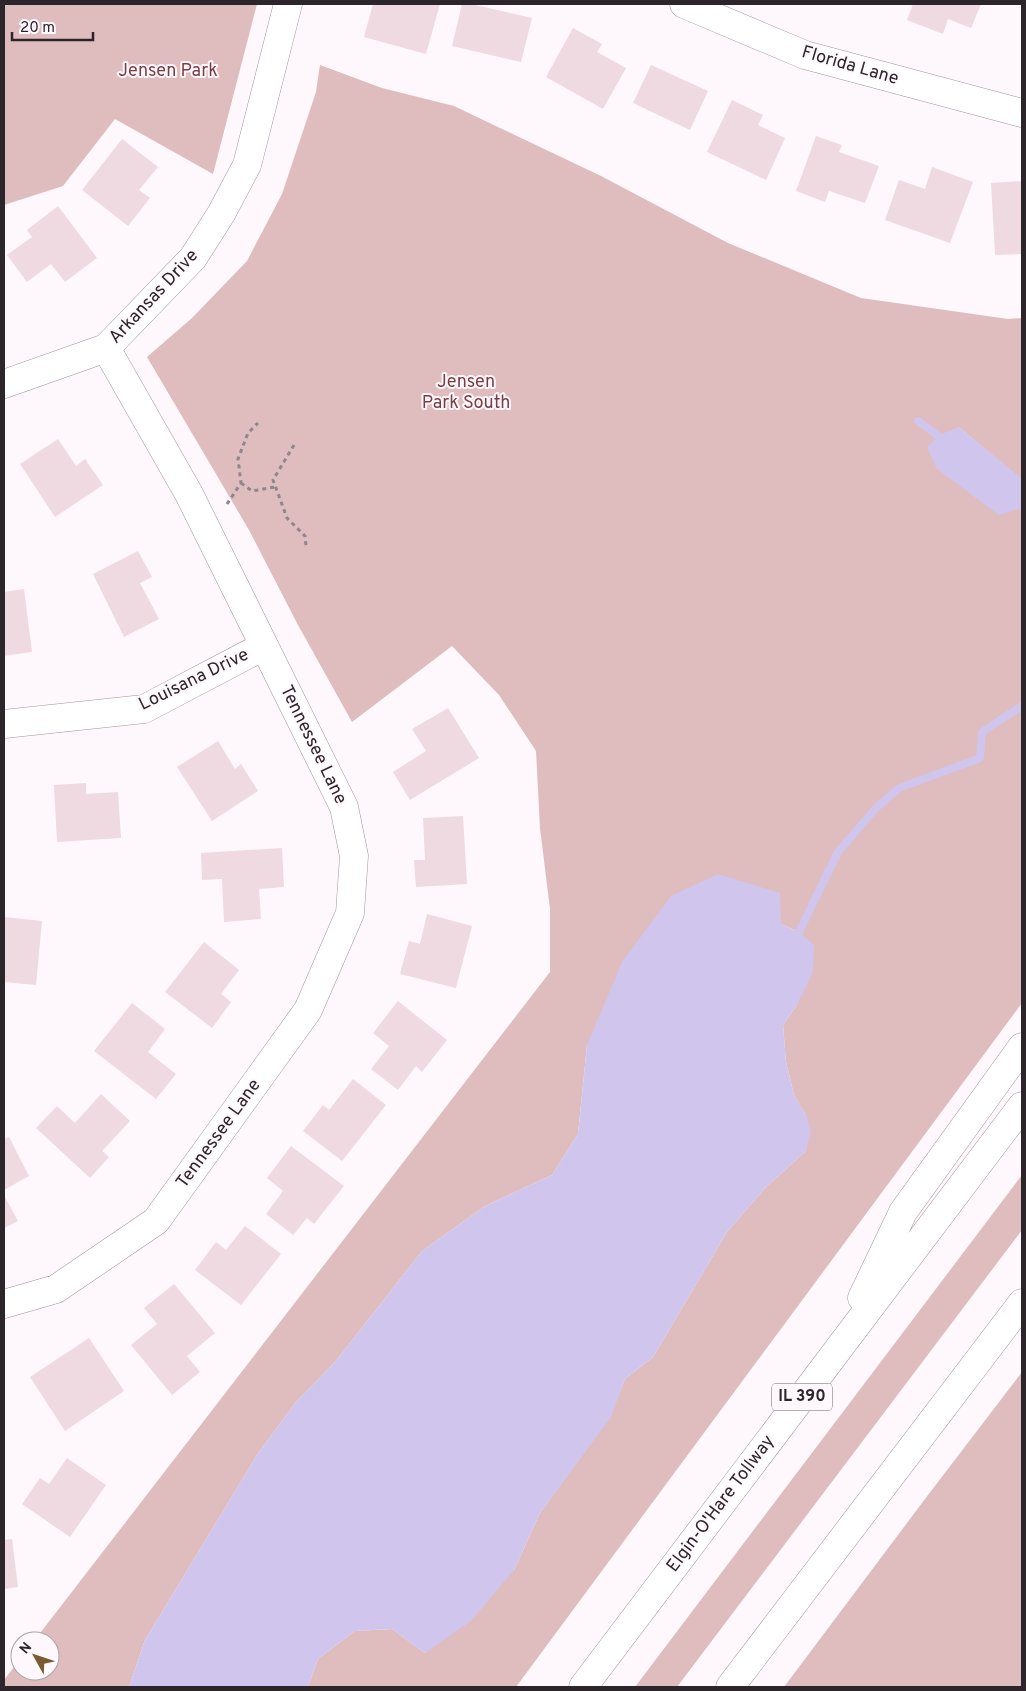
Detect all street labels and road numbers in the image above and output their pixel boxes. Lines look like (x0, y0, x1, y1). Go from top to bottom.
street label: Florida Lane (799, 41, 901, 91)
street label: Arkansas Drive (104, 245, 204, 349)
street label: Louisana Drive (135, 644, 253, 716)
street label: Tennessee Lane (274, 682, 352, 808)
street label: Tennessee Lane (172, 1075, 266, 1193)
road number: IL 390 (772, 1384, 832, 1410)
street label: Elgin-O'Hare Tollway (662, 1431, 780, 1577)

